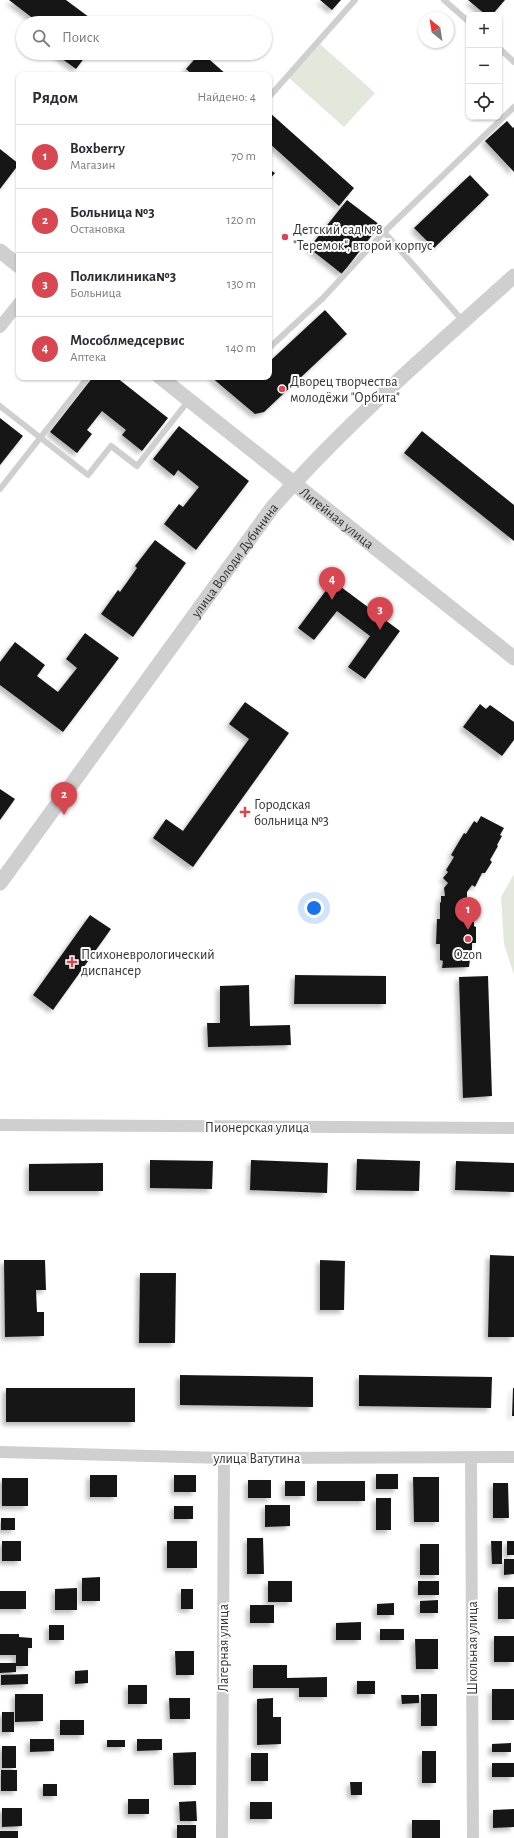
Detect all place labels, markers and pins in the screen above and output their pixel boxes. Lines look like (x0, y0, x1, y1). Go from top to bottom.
place label: Детский сад №8 "Теремок", второй корпус (293, 223, 433, 253)
marker: Детский сад №8 "Теремок", второй корпус (280, 232, 290, 242)
place label: Дворец творчества молодёжи "Орбита" (290, 375, 400, 405)
marker: Дворец творчества молодёжи "Орбита" (277, 384, 287, 394)
pin: 4 (319, 567, 345, 600)
pin: 3 (367, 597, 393, 630)
pin: 2 (51, 782, 77, 815)
place label: Городская больница №3 (254, 798, 329, 828)
marker: Городская больница №3 (239, 806, 251, 818)
pin: 1 (455, 897, 481, 930)
marker: Ozon (463, 934, 473, 944)
place label: Психоневрологический диспансер (81, 948, 215, 978)
place label: Ozon (454, 948, 482, 962)
marker: Психоневрологический диспансер (66, 956, 78, 968)

